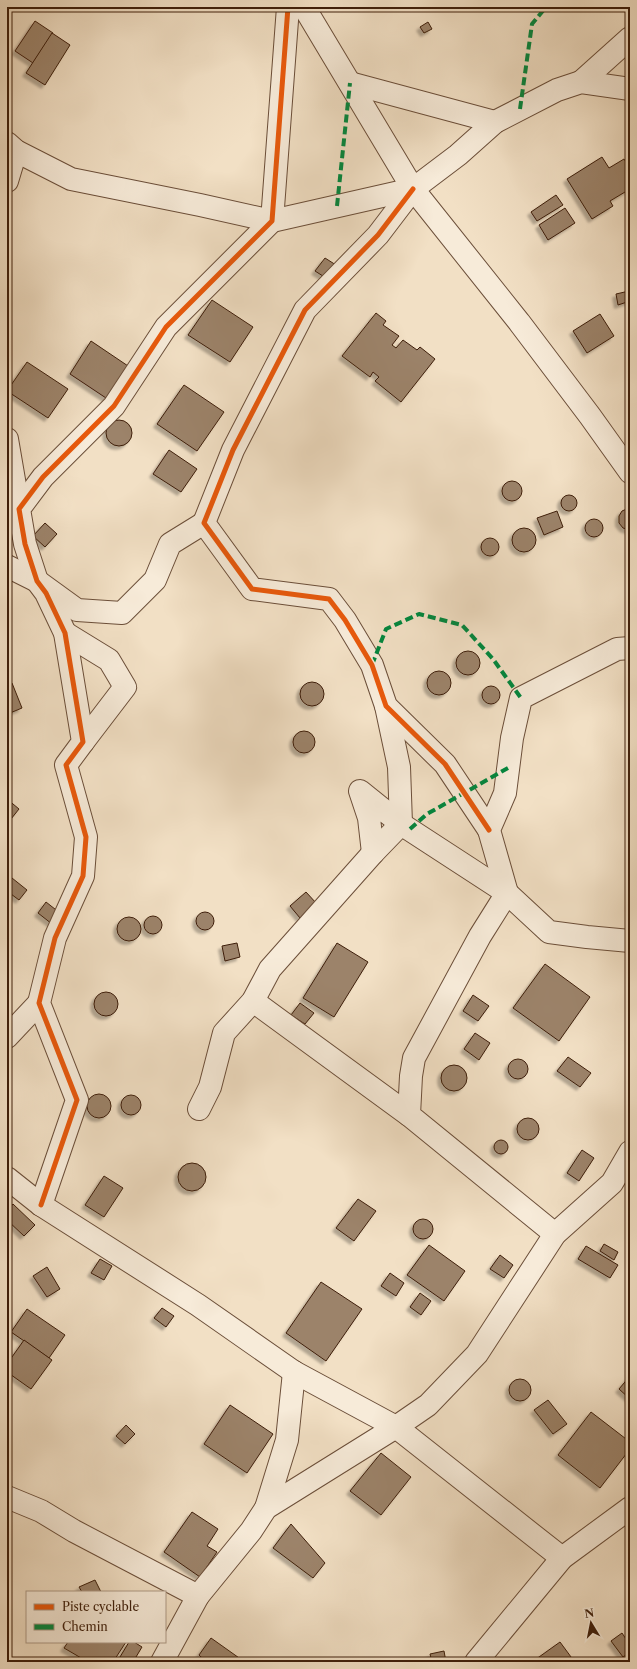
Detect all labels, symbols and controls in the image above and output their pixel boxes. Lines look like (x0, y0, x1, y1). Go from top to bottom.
legend (26, 1591, 166, 1643)
text: Piste cyclable (62, 1599, 139, 1614)
north arrow (571, 1603, 611, 1643)
text: N (583, 1605, 596, 1621)
text: Chemin (62, 1619, 108, 1634)

